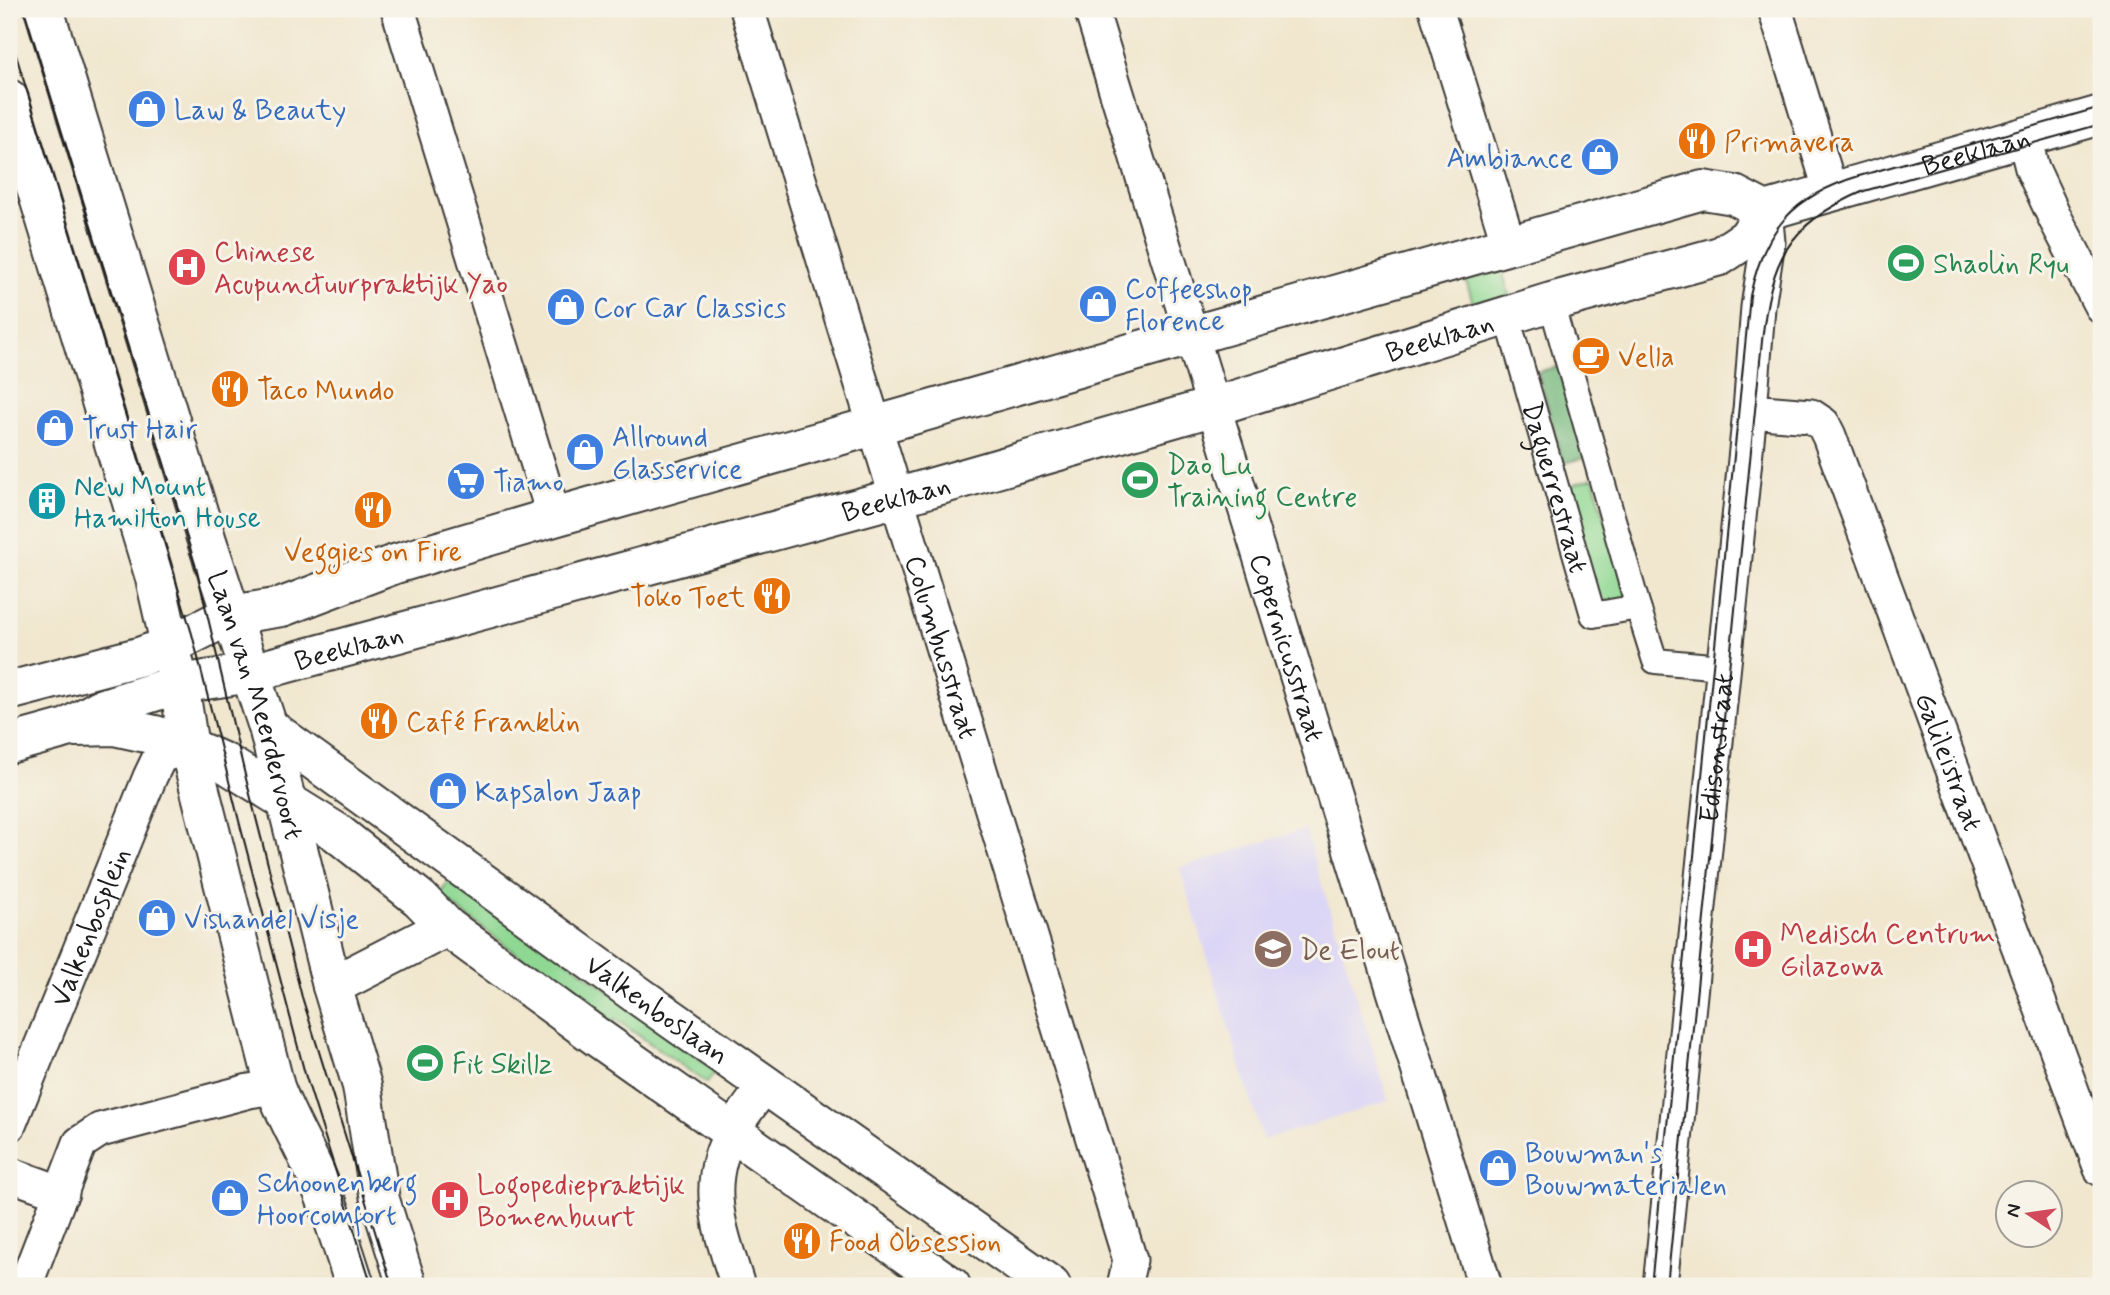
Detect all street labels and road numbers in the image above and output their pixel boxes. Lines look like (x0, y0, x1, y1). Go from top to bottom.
street label: Beeklaan (1918, 120, 2035, 186)
street label: Beeklaan (1382, 305, 1498, 373)
street label: Daguerrestraat (1512, 398, 1596, 578)
street label: Beeklaan (838, 467, 955, 533)
street label: Copernicusstraat (1239, 549, 1332, 747)
street label: Columbusstraat (894, 551, 985, 744)
street label: Laan van Meerdervoort (197, 567, 311, 844)
street label: Beeklaan (291, 617, 408, 681)
street label: Edisonstraat (1692, 672, 1744, 824)
street label: Galileïstraat (1905, 688, 1990, 837)
street label: Valkenbosplein (43, 843, 140, 1013)
street label: Valkenboslaan (577, 947, 735, 1075)

